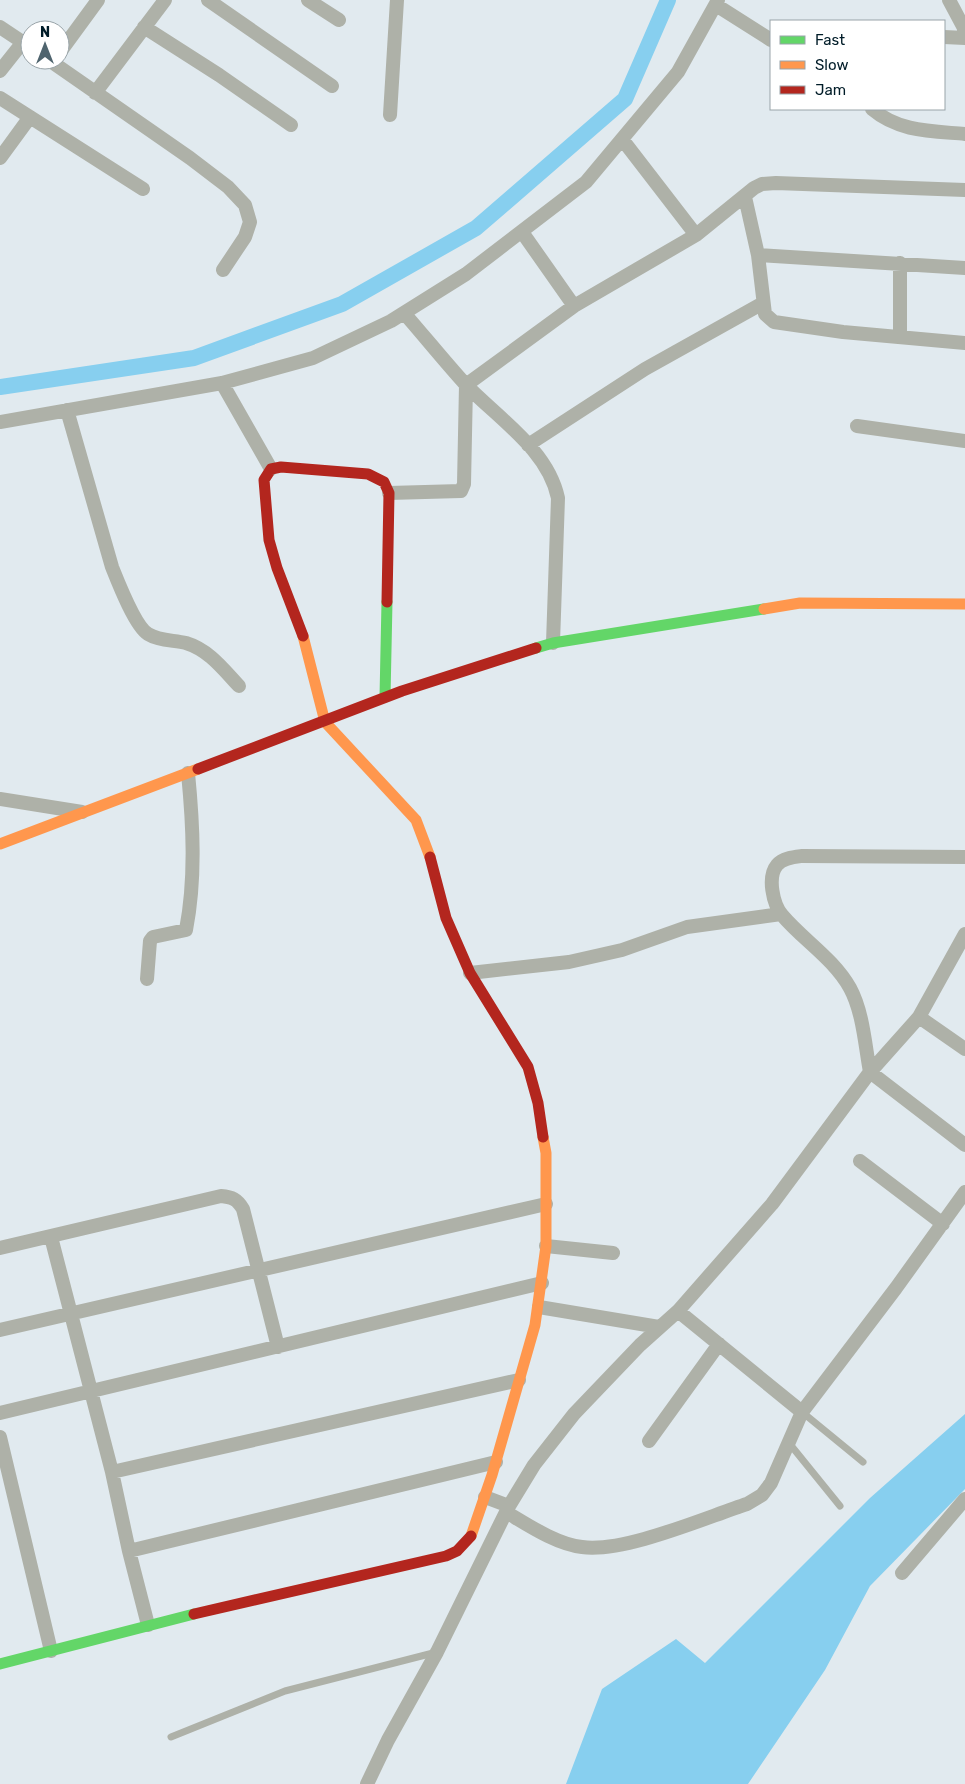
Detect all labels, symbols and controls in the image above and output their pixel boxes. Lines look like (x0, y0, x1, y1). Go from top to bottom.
north arrow (20, 20, 70, 70)
legend (770, 20, 945, 110)
text: N (40, 24, 50, 41)
text: Fast (815, 31, 845, 49)
text: Slow (815, 56, 848, 74)
text: Jam (815, 81, 846, 99)

